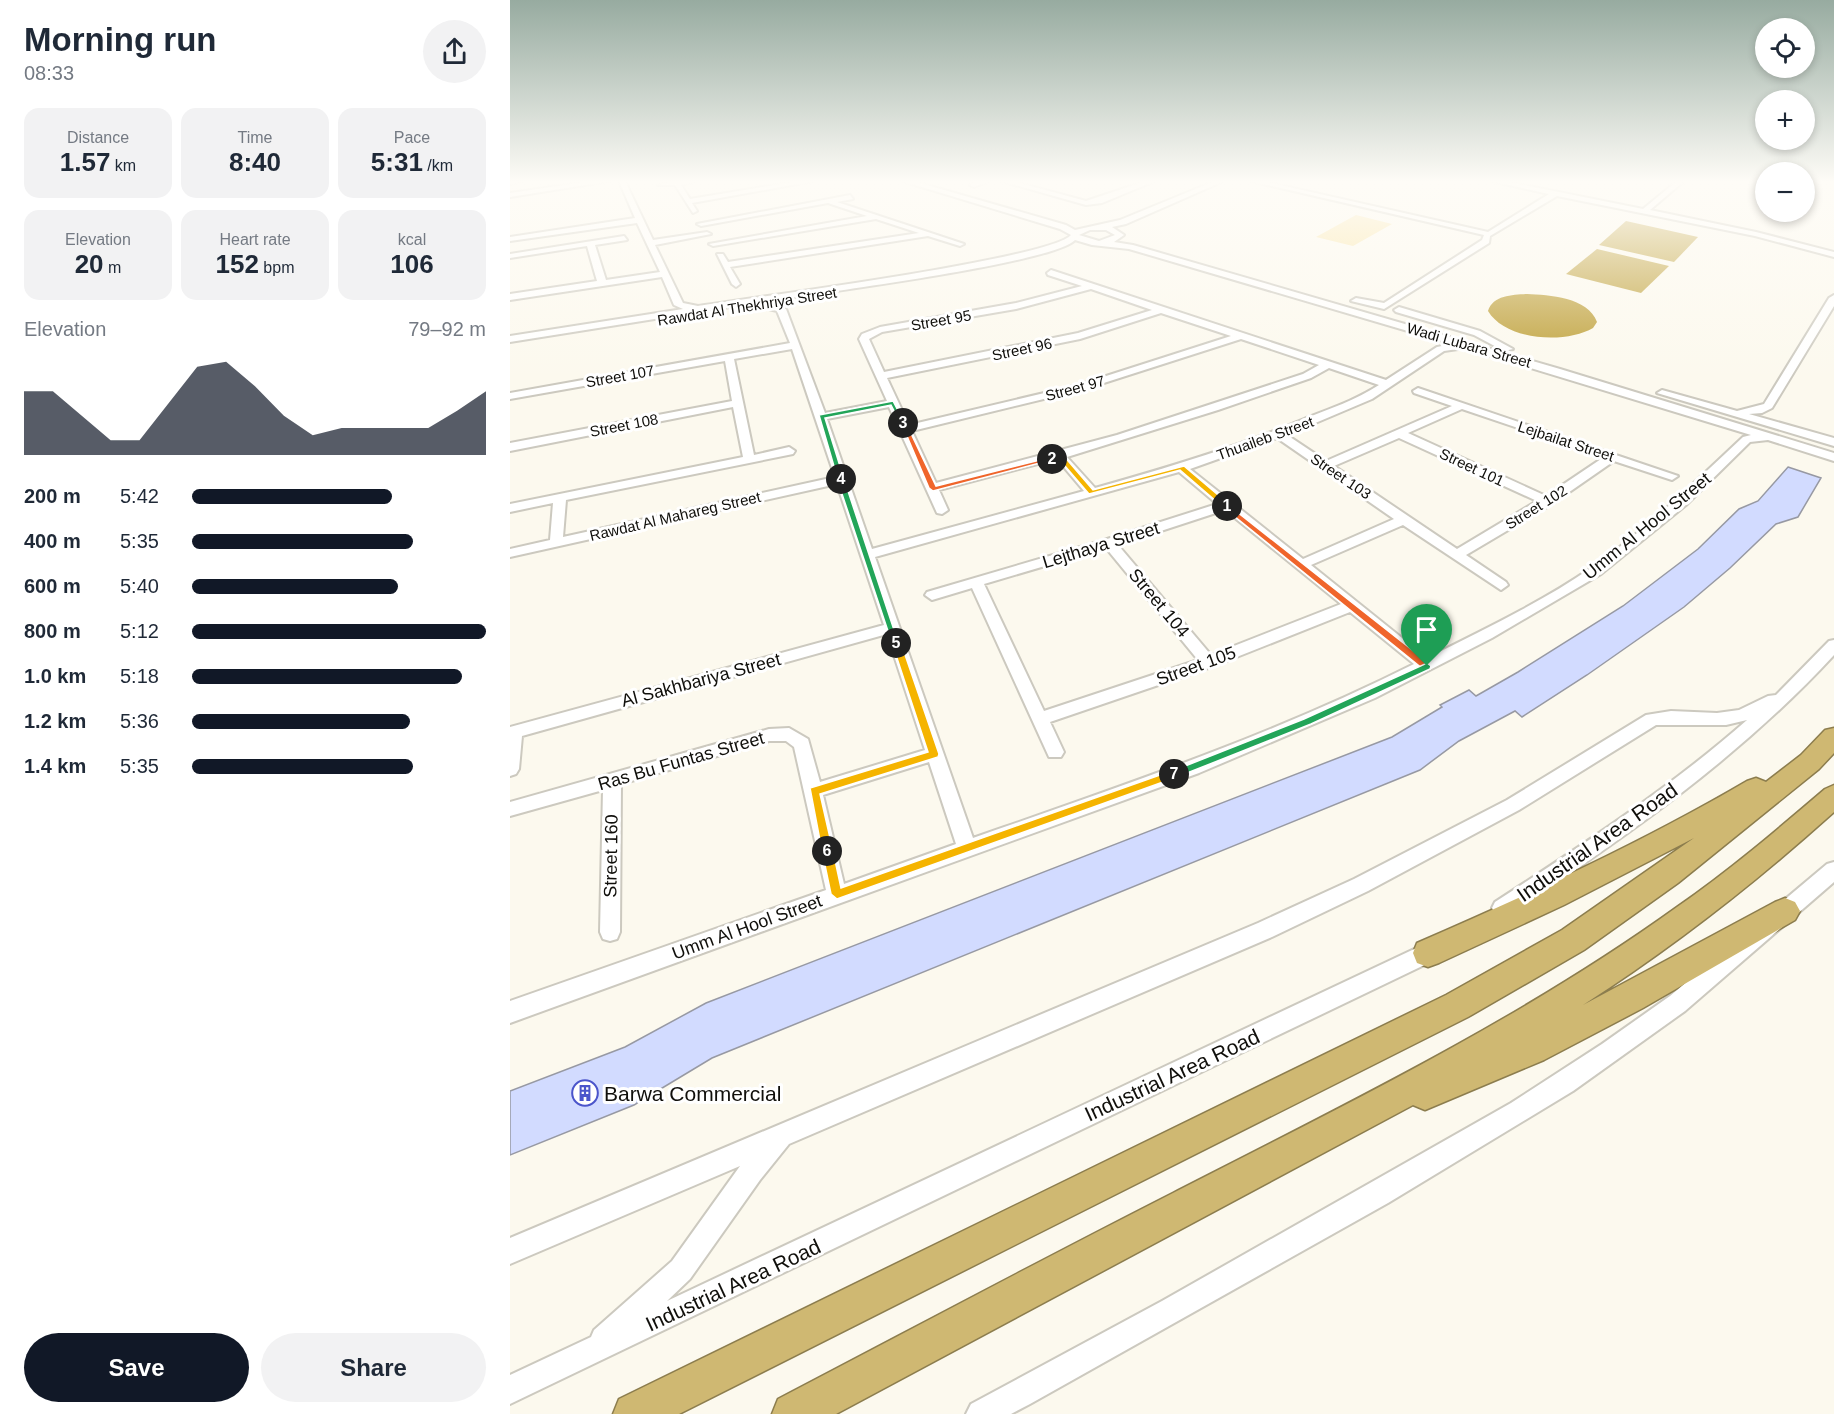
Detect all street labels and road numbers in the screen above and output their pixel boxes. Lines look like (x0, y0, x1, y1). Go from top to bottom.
street label: Rawdat Al Thekhriya Street (656, 283, 839, 329)
street label: Street 95 (910, 306, 972, 334)
street label: Wadi Lubara Street (1405, 319, 1534, 371)
street label: Street 96 (990, 334, 1054, 364)
street label: Street 107 (584, 362, 656, 390)
street label: Street 97 (1043, 372, 1107, 404)
street label: Street 108 (588, 410, 660, 440)
street label: Thuaileb Street (1214, 412, 1316, 463)
street label: Lejbailat Street (1516, 417, 1617, 465)
street label: Street 101 (1437, 445, 1507, 489)
street label: Street 103 (1308, 450, 1374, 502)
street label: Umm Al Hool Street (1579, 468, 1715, 584)
street label: Street 102 (1502, 481, 1570, 533)
street label: Rawdat Al Mahareg Street (588, 488, 763, 544)
street label: Lejthaya Street (1040, 518, 1162, 572)
street label: Street 104 (1125, 565, 1193, 641)
street label: Street 105 (1154, 642, 1238, 690)
street label: Al Sakhbariya Street (619, 649, 783, 711)
street label: Ras Bu Funtas Street (596, 728, 766, 794)
street label: Industrial Area Road (1512, 778, 1682, 906)
street label: Street 160 (600, 814, 622, 898)
street label: Umm Al Hool Street (669, 891, 825, 963)
street label: Industrial Area Road (1081, 1024, 1263, 1126)
street label: Industrial Area Road (642, 1234, 824, 1336)

